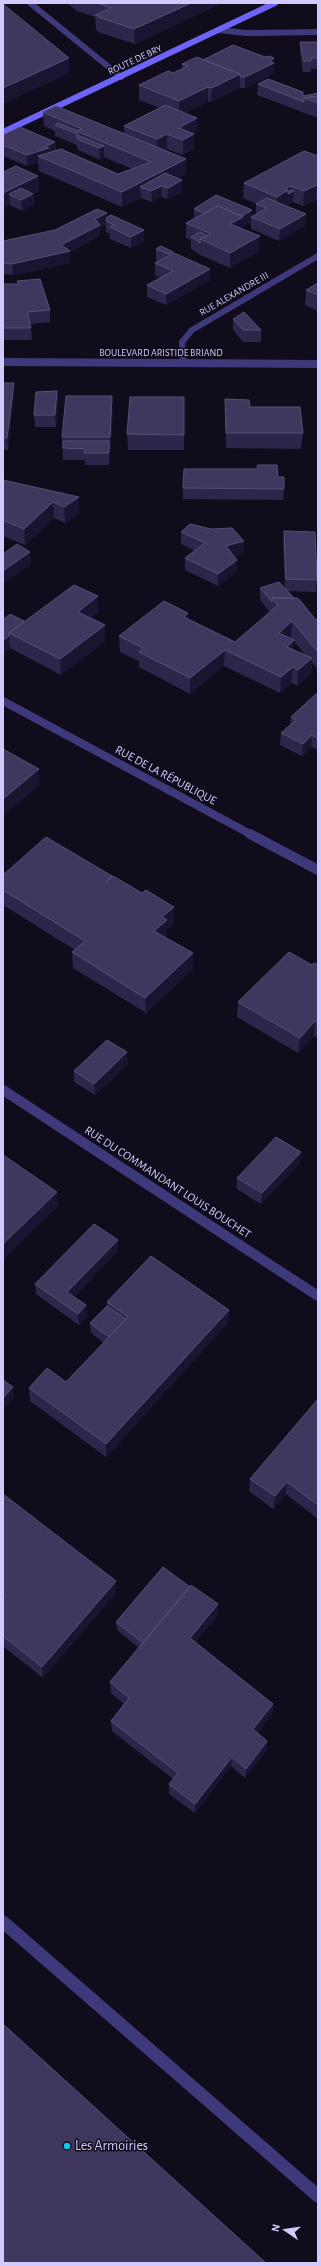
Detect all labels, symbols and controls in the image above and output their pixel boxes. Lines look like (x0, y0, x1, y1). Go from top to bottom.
street label: ROUTE DE BRY (106, 43, 164, 77)
street label: RUE ALEXANDRE III (198, 270, 270, 318)
street label: BOULEVARD ARISTIDE BRIAND (99, 348, 223, 358)
street label: RUE DE LA RÉPUBLIQUE (113, 742, 219, 808)
street label: RUE DU COMMANDANT LOUIS BOUCHET (83, 1124, 253, 1240)
place label: Les Armoiries (75, 2139, 148, 2153)
marker: Les Armoiries (62, 2141, 72, 2151)
north arrow (265, 2210, 305, 2250)
text: N (270, 2223, 282, 2233)

